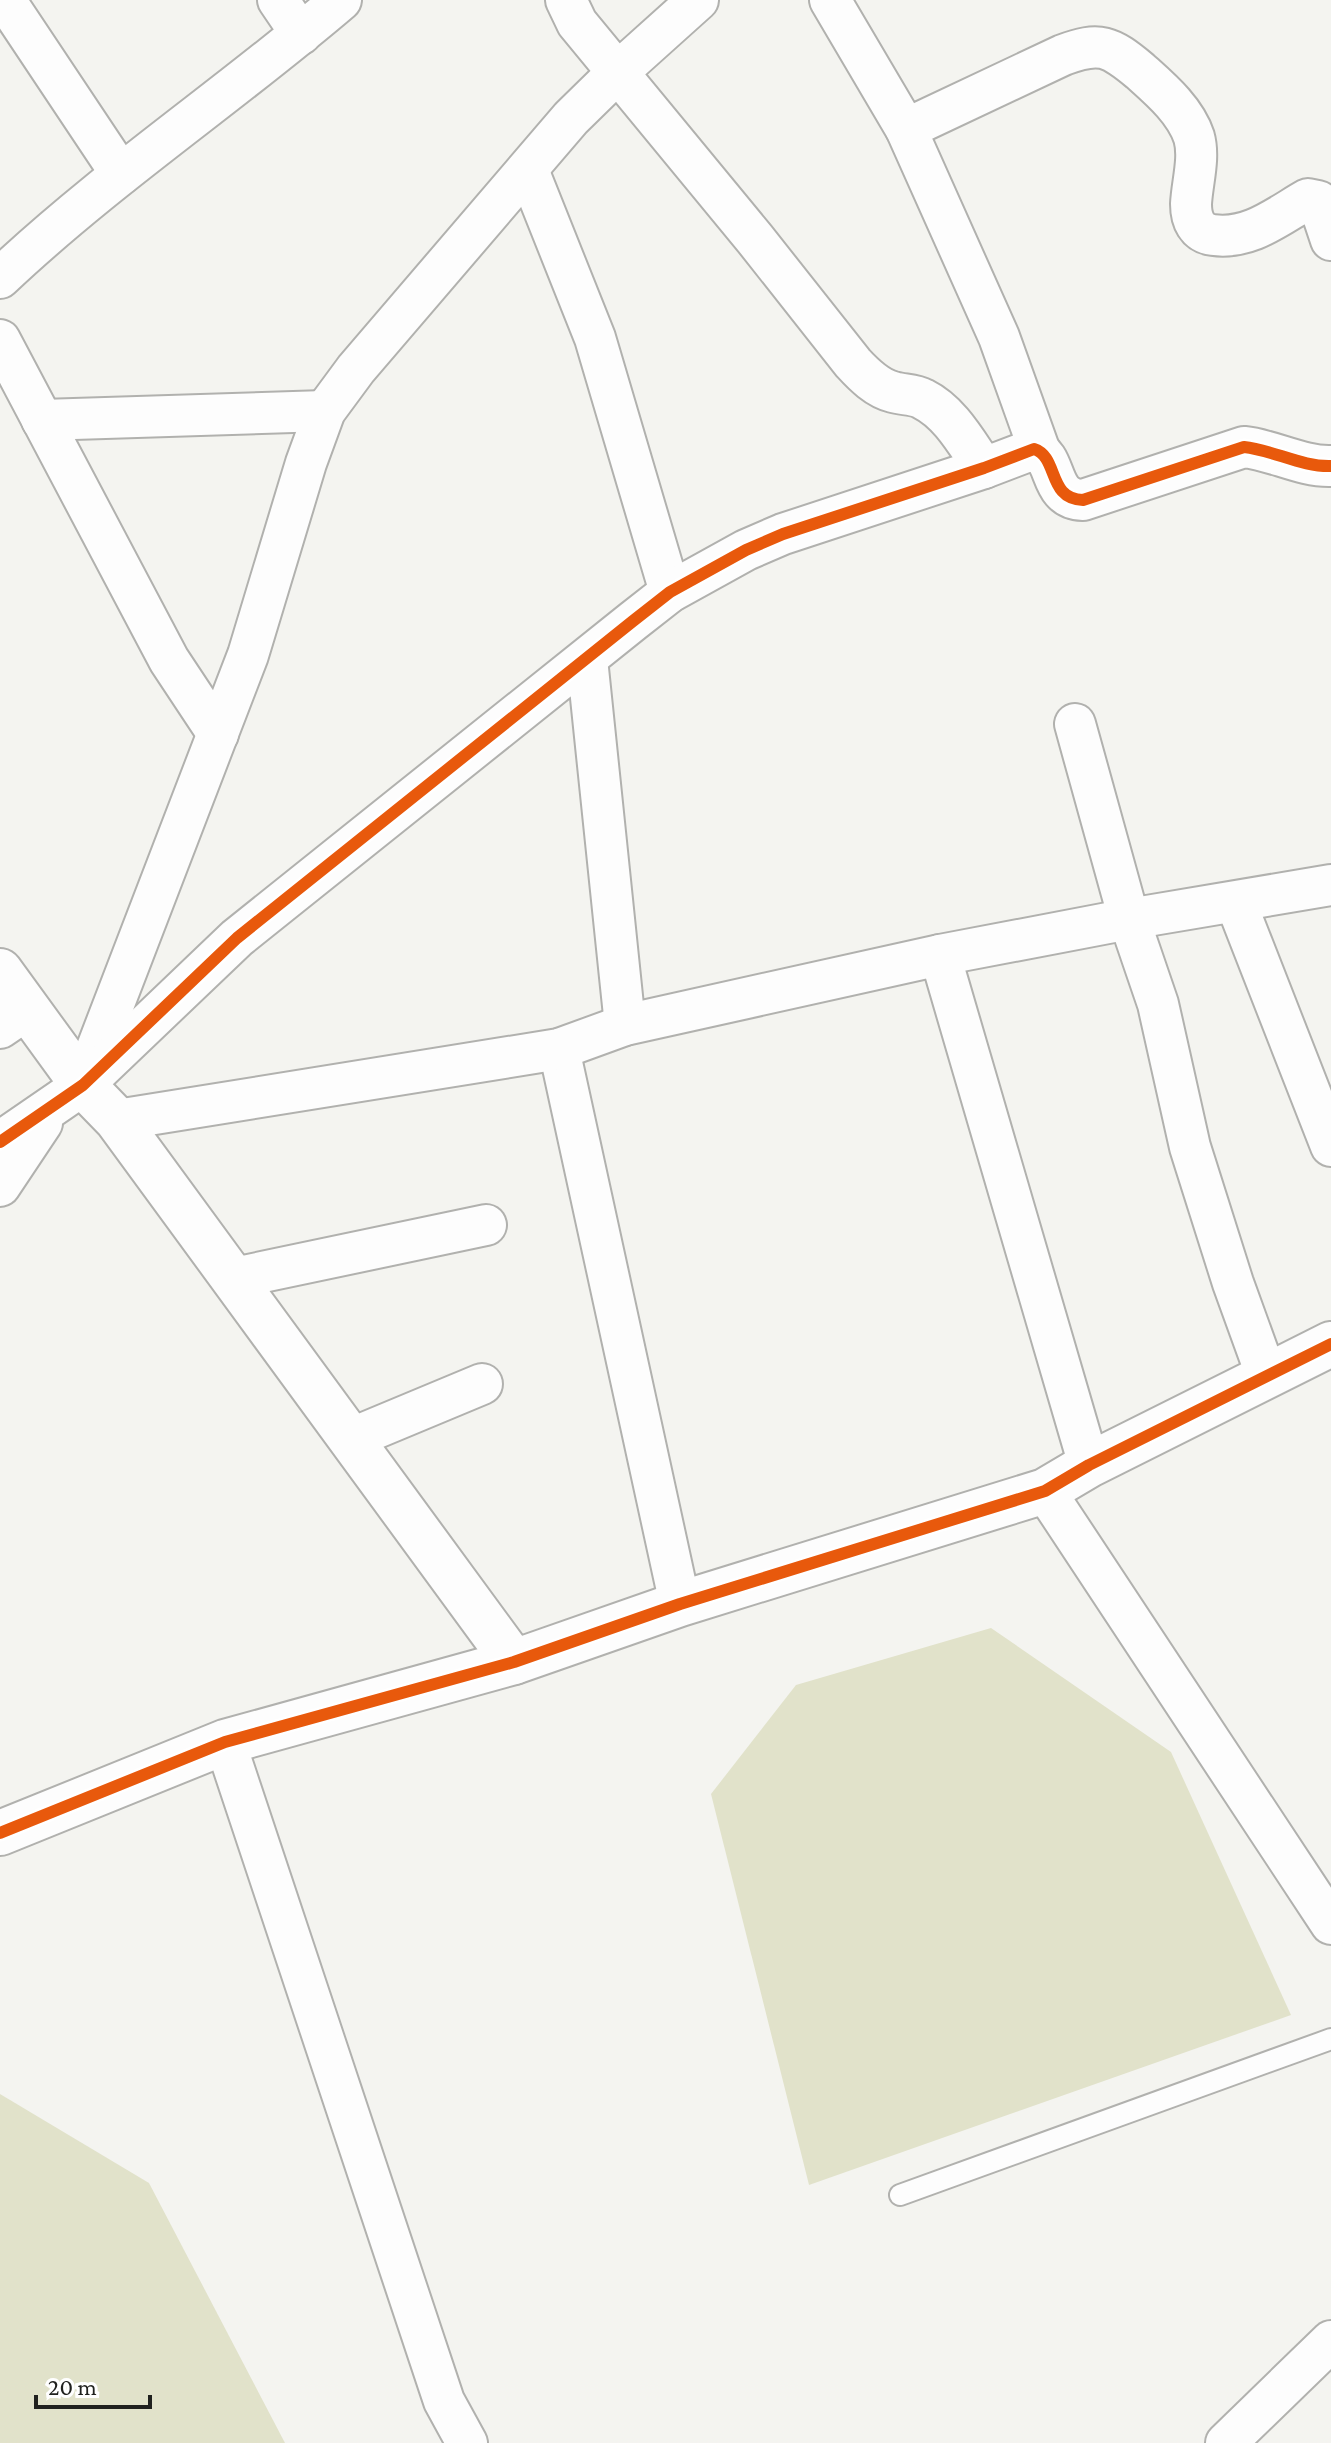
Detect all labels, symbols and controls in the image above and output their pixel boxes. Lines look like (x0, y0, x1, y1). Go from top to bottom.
scale bar (36, 2359, 150, 2409)
text: 20 m (48, 2373, 97, 2400)

